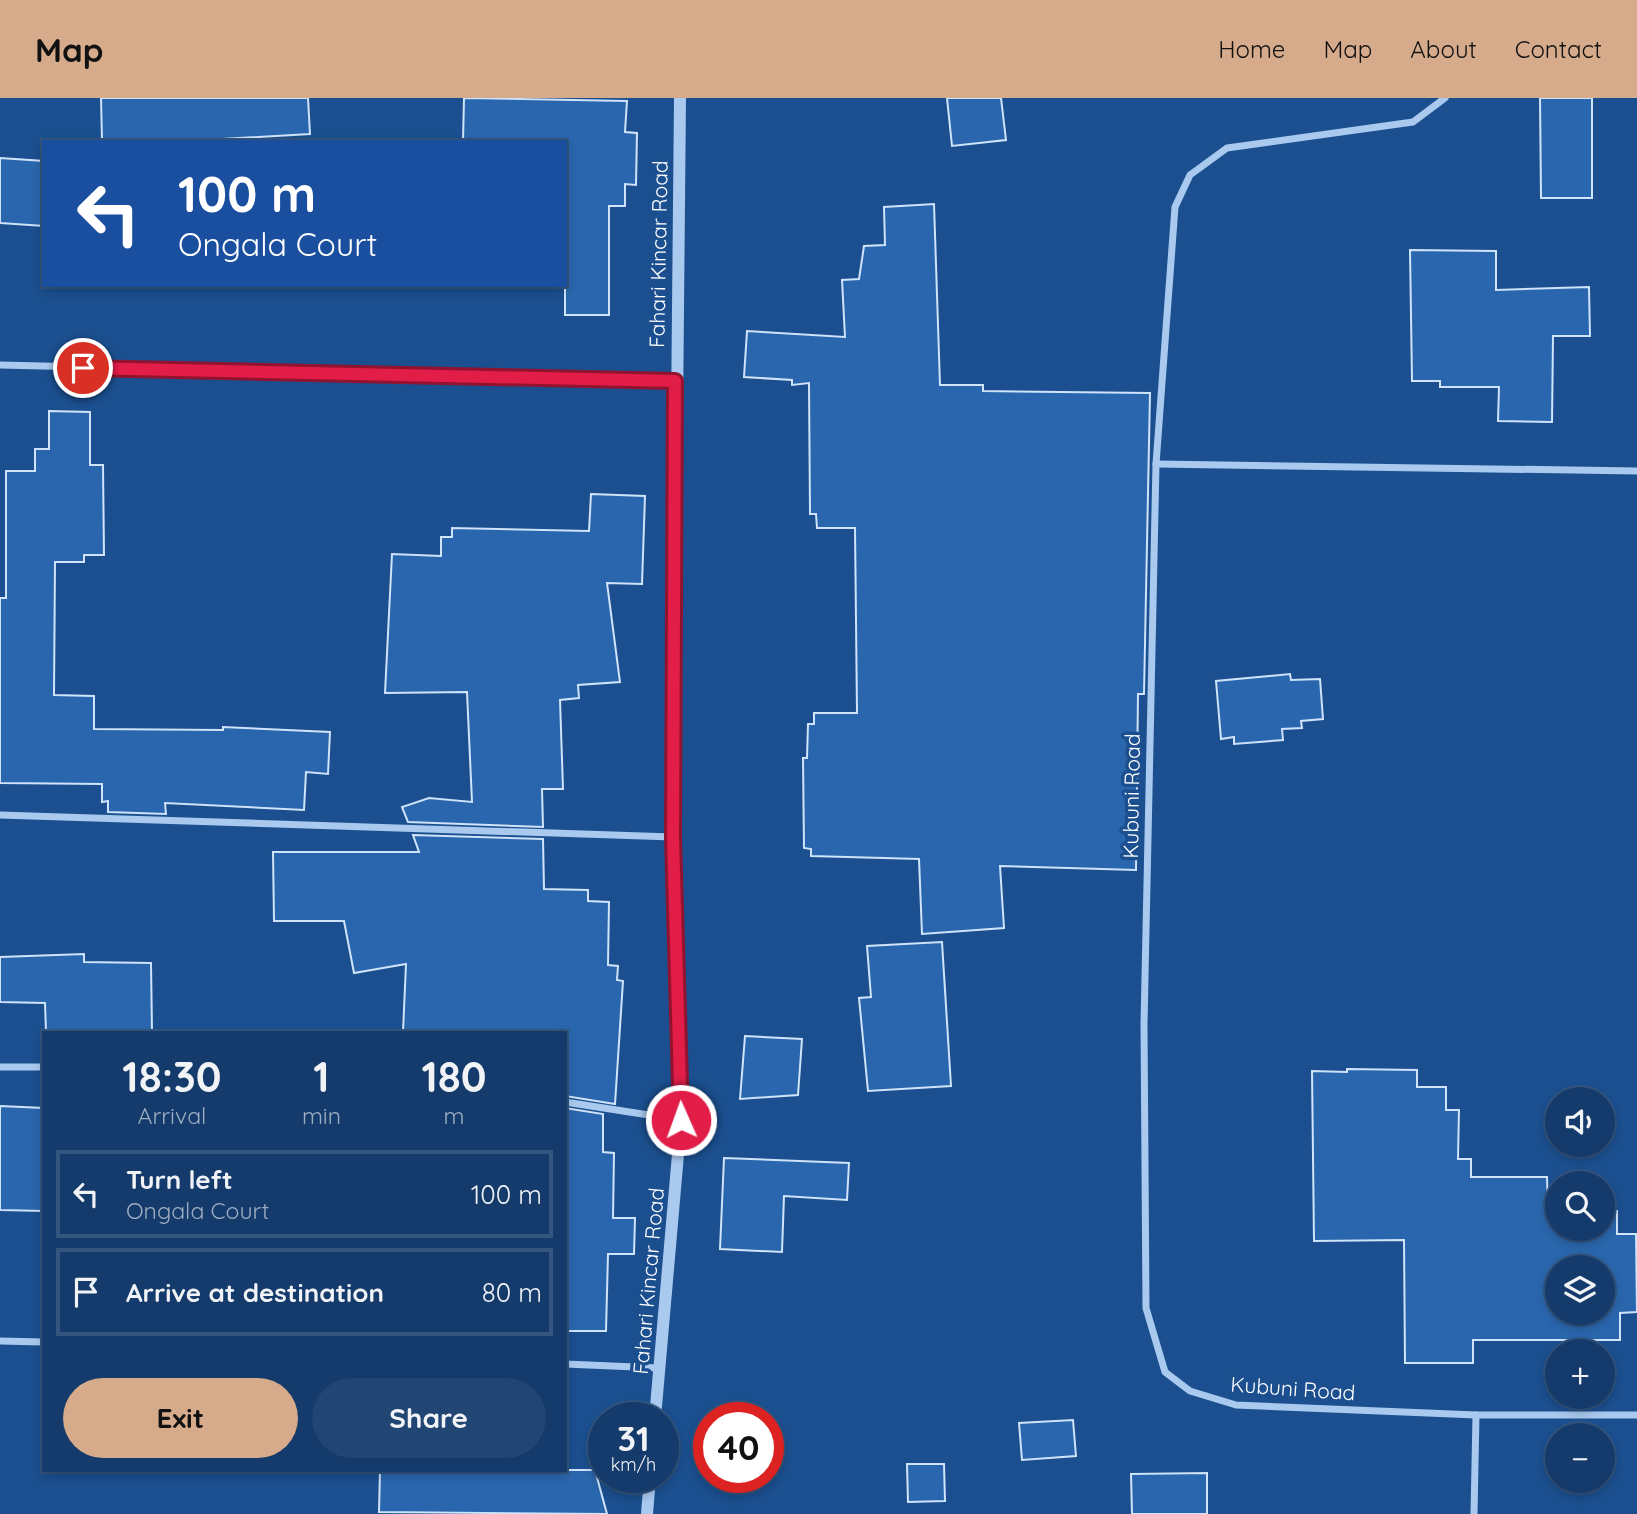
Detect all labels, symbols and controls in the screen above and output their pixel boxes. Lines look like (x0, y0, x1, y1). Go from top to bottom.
text: Map (35, 29, 103, 70)
text: Home (1218, 34, 1285, 64)
text: Map (1323, 34, 1372, 64)
text: About (1410, 34, 1477, 64)
text: Contact (1515, 34, 1602, 64)
street label: Fahari Kincar Road (643, 160, 673, 348)
text: 100 m (178, 163, 316, 224)
icon: left (63, 168, 154, 259)
text: Ongala Court (178, 224, 377, 264)
pin (53, 338, 113, 398)
icon: arrive (64, 349, 102, 387)
street label: Kubuni Road (1117, 733, 1145, 859)
text: 18:30 (122, 1050, 222, 1103)
text: 1 (313, 1050, 330, 1103)
text: 180 (421, 1050, 487, 1103)
position arrow (644, 1083, 718, 1157)
map controls (1545, 1087, 1615, 1493)
button: sound (1545, 1087, 1615, 1157)
text: Arrival (138, 1101, 206, 1130)
text: min (302, 1101, 341, 1130)
text: m (444, 1101, 465, 1130)
text: Turn left (126, 1163, 233, 1196)
button: search (1545, 1171, 1615, 1241)
icon: left (67, 1175, 105, 1213)
text: 100 m (471, 1178, 542, 1211)
street label: Fahari Kincar Road (627, 1186, 669, 1376)
text: Ongala Court (126, 1196, 269, 1225)
button: layers (1545, 1255, 1615, 1325)
icon: arrive (67, 1273, 105, 1311)
text: Arrive at destination (126, 1276, 384, 1309)
text: 80 m (482, 1276, 542, 1309)
button: + (1545, 1339, 1615, 1409)
street label: Kubuni Road (1230, 1371, 1356, 1405)
button: Exit (63, 1378, 298, 1458)
button: Share (312, 1378, 546, 1458)
speed limit sign: 40 (693, 1402, 784, 1493)
text: 31 (617, 1416, 650, 1460)
button: − (1545, 1423, 1615, 1493)
text: km/h (611, 1453, 656, 1476)

